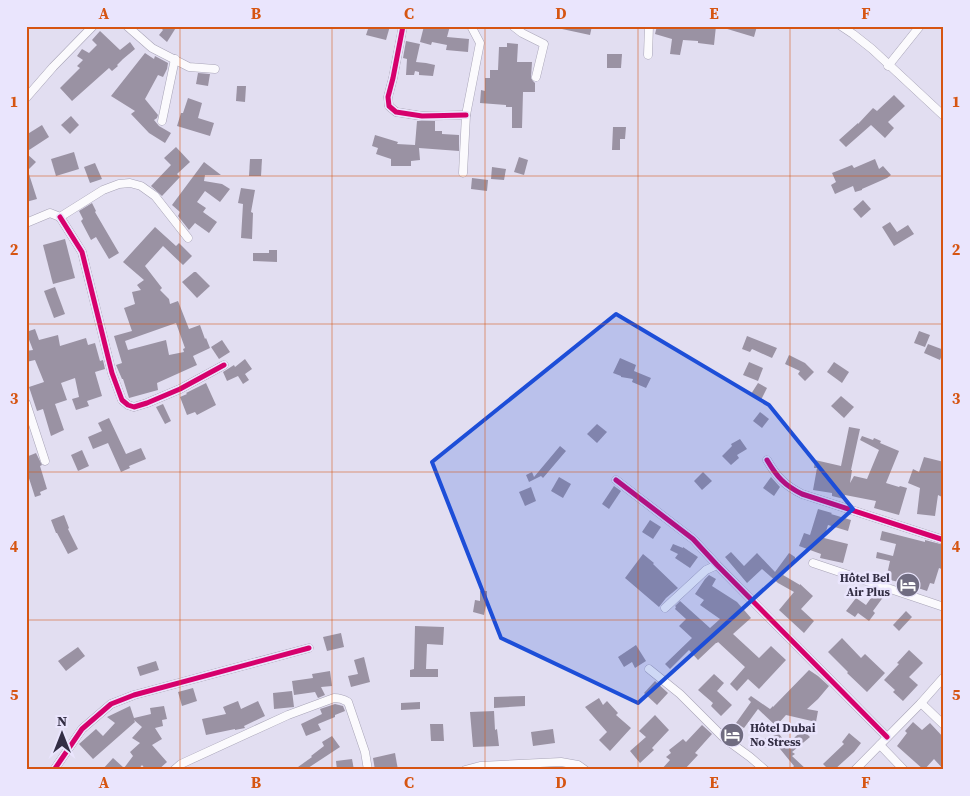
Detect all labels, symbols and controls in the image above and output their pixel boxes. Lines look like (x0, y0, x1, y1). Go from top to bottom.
text: A (99, 2, 110, 24)
text: B (251, 2, 262, 24)
text: C (404, 2, 414, 24)
text: D (555, 2, 567, 24)
text: E (709, 2, 719, 24)
text: F (861, 2, 871, 24)
text: 1 (10, 90, 18, 112)
text: 1 (952, 90, 960, 112)
text: 2 (10, 238, 19, 260)
text: 2 (952, 238, 961, 260)
text: 3 (10, 387, 19, 409)
text: 3 (952, 387, 961, 409)
text: 4 (10, 535, 19, 557)
text: 4 (952, 535, 961, 557)
place label: Hôtel Bel Air Plus (840, 570, 891, 600)
hotel icon: Hôtel Bel Air Plus (895, 572, 921, 598)
text: 5 (10, 683, 19, 705)
text: 5 (952, 683, 961, 705)
north arrow (38, 708, 88, 758)
text: N (57, 711, 67, 731)
place label: Hôtel Dubai No Stress (750, 720, 816, 750)
hotel icon: Hôtel Dubai No Stress (719, 722, 745, 748)
text: A (99, 771, 110, 793)
text: B (251, 771, 262, 793)
text: C (404, 771, 414, 793)
text: D (555, 771, 567, 793)
text: E (709, 771, 719, 793)
text: F (861, 771, 871, 793)

